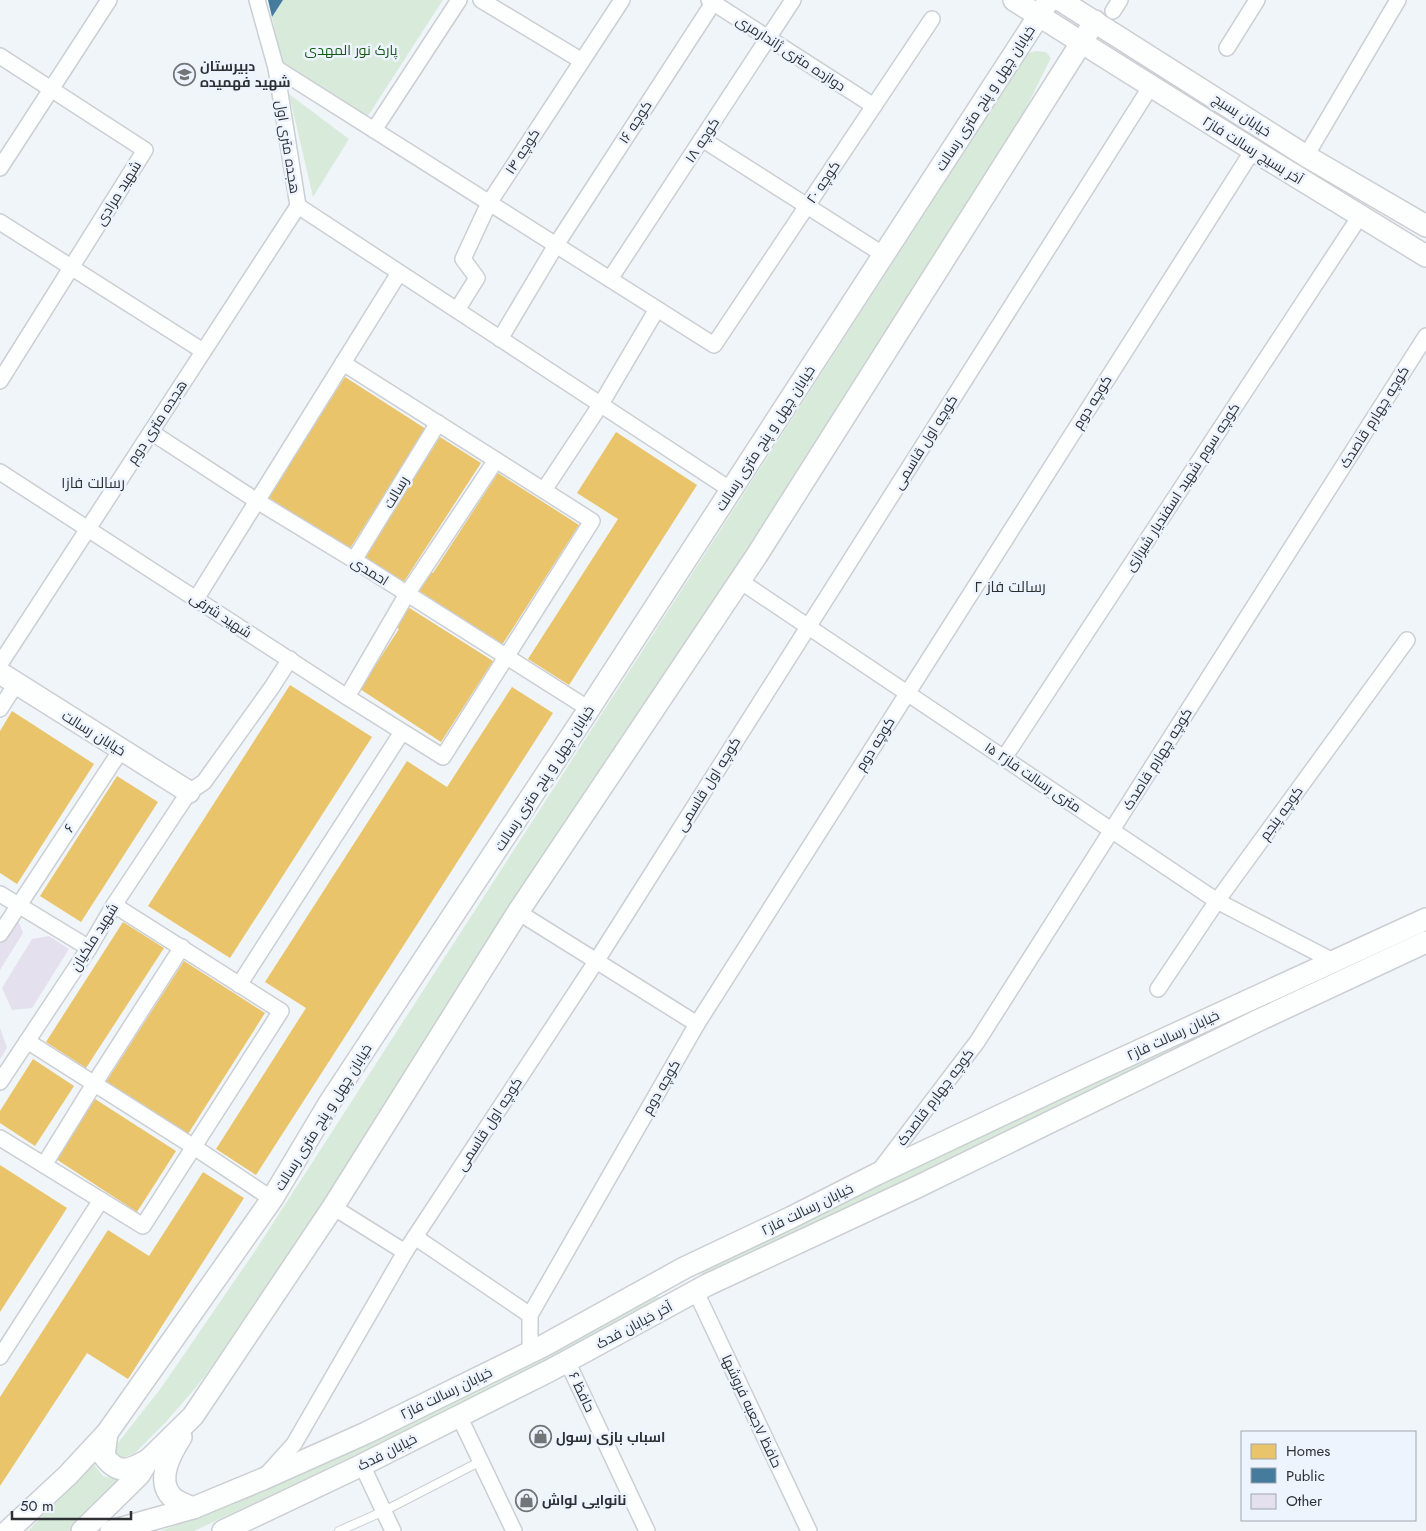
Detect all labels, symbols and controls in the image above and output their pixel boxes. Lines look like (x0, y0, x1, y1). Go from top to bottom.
street label: دوازده متری ژاندارمری (732, 10, 850, 96)
street label: خیابان چهل و پنج متری رسالت (930, 21, 1040, 175)
park label: پارک نور المهدی (305, 40, 398, 60)
place label: دبیرستان شهید فهمیده (200, 56, 291, 92)
school or university icon: دبیرستان شهید فهمیده (172, 62, 196, 86)
street label: خیابان بسیج (1209, 89, 1275, 141)
street label: ۱۶ کوچه (614, 96, 656, 148)
street label: هجده متری اول (271, 99, 305, 195)
street label: آخر بسیج رسالت فاز۲ (1199, 111, 1307, 189)
street label: ۱۸ کوچه (680, 114, 724, 166)
street label: ‍‍ ۱۴ کوچه (498, 125, 544, 181)
street label: شهید مرادی (90, 157, 146, 229)
street label: ۲۰ کوچه (801, 157, 845, 207)
street label: خیابان چهل و پنج متری رسالت (710, 361, 820, 515)
street label: کوچه چهارم قاصدک (1334, 362, 1414, 472)
street label: کوچه دوم (1068, 371, 1116, 433)
street label: هجده متری دوم (122, 376, 192, 468)
street label: کوچه اول قاسمی (888, 391, 962, 493)
street label: کوچه سوم شهید اسفندیار شیرازی (1120, 399, 1244, 575)
district label: رسالت فاز۱ (61, 472, 125, 494)
street label: رسالت (378, 472, 414, 512)
street label: احمدی (347, 552, 393, 590)
district label: رسالت فاز ۲ (974, 576, 1046, 598)
street label: شهید شرفی (186, 587, 256, 643)
street label: خیابان چهل و پنج متری رسالت (489, 701, 599, 855)
street label: کوچه چهارم قاصدک (1117, 704, 1197, 814)
street label: خیابان رسالت (58, 705, 130, 761)
street label: کوچه دوم (851, 713, 899, 775)
street label: کوچه اول قاسمی (671, 733, 745, 835)
street label: ۱۵ متری رسالت فاز۲ (981, 737, 1085, 817)
street label: کوچه پنجم (1255, 782, 1307, 844)
street label: ۶ (59, 820, 79, 836)
street label: شهید ملکیان (65, 899, 123, 975)
street label: خیابان رسالت فاز۲ (1123, 1005, 1223, 1065)
street label: خیابان چهل و پنج متری رسالت (270, 1040, 376, 1194)
street label: کوچه چهارم قاصدک (892, 1044, 978, 1150)
street label: کوچه دوم (637, 1056, 685, 1118)
street label: کوچه اول قاسمی (451, 1073, 527, 1175)
street label: خیابان رسالت فاز۲ (758, 1178, 856, 1240)
street label: آخر خیابان فدک (592, 1296, 676, 1354)
street label: حافظ ۷جعبه فروشها (717, 1351, 787, 1471)
street label: خیابان رسالت فاز۲ (397, 1362, 495, 1424)
street label: حافظ ۶ (564, 1369, 600, 1415)
shop icon: اسباب بازی رسول (528, 1425, 552, 1449)
place label: اسباب بازی رسول (556, 1427, 665, 1447)
street label: خیابان فدک (354, 1428, 420, 1476)
legend (1241, 1431, 1416, 1521)
text: Homes (1286, 1440, 1330, 1462)
text: Public (1286, 1465, 1325, 1487)
scale bar (12, 1488, 131, 1520)
shop icon: نانوایی لواش (514, 1488, 538, 1512)
place label: نانوایی لواش (542, 1490, 626, 1510)
text: Other (1286, 1490, 1323, 1512)
text: 50 m (20, 1495, 54, 1517)

